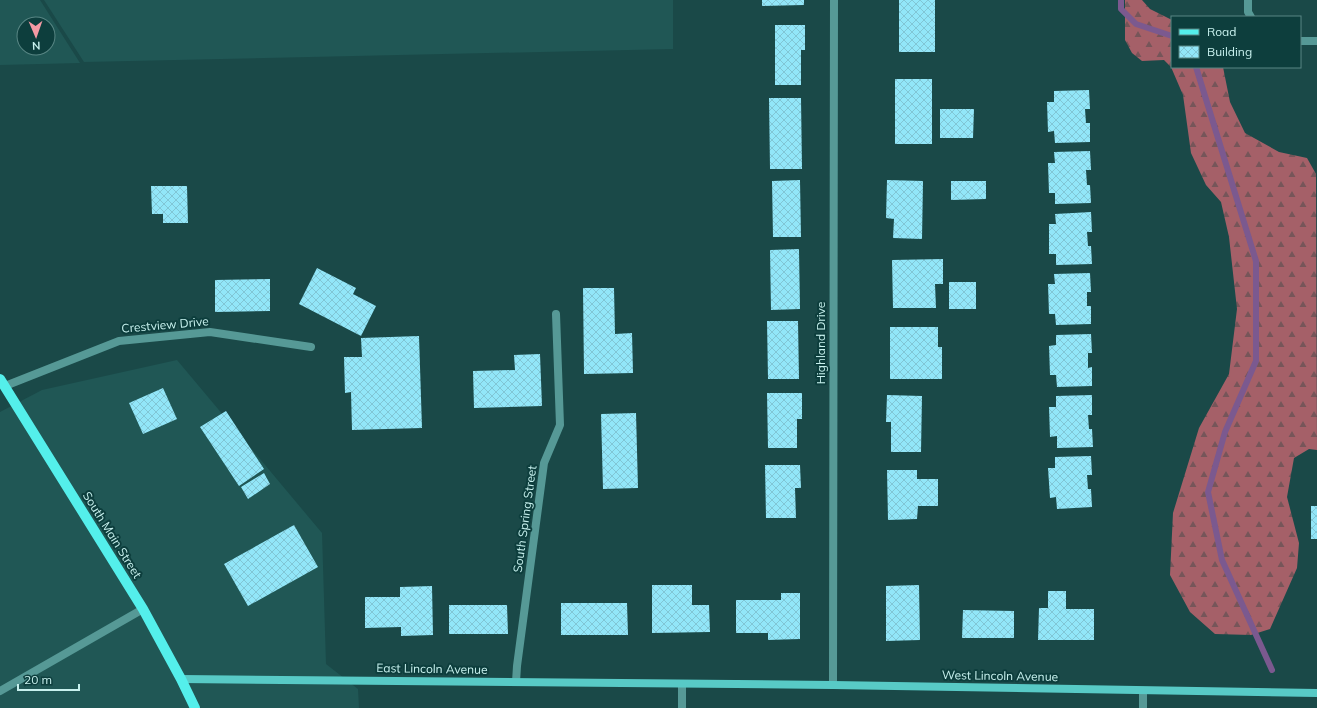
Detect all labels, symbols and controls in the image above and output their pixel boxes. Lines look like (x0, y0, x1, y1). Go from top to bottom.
north arrow (16, 16, 56, 56)
legend (1171, 16, 1301, 68)
text: Road (1207, 24, 1236, 39)
text: N (32, 39, 41, 53)
text: Building (1207, 44, 1252, 59)
street label: Highland Drive (813, 302, 828, 384)
street label: Crestview Drive (121, 313, 209, 336)
street label: South Spring Street (510, 464, 539, 573)
street label: South Main Street (80, 489, 145, 581)
street label: East Lincoln Avenue (376, 660, 488, 677)
scale bar (18, 666, 79, 692)
street label: West Lincoln Avenue (942, 667, 1058, 684)
text: 20 m (24, 672, 52, 687)

